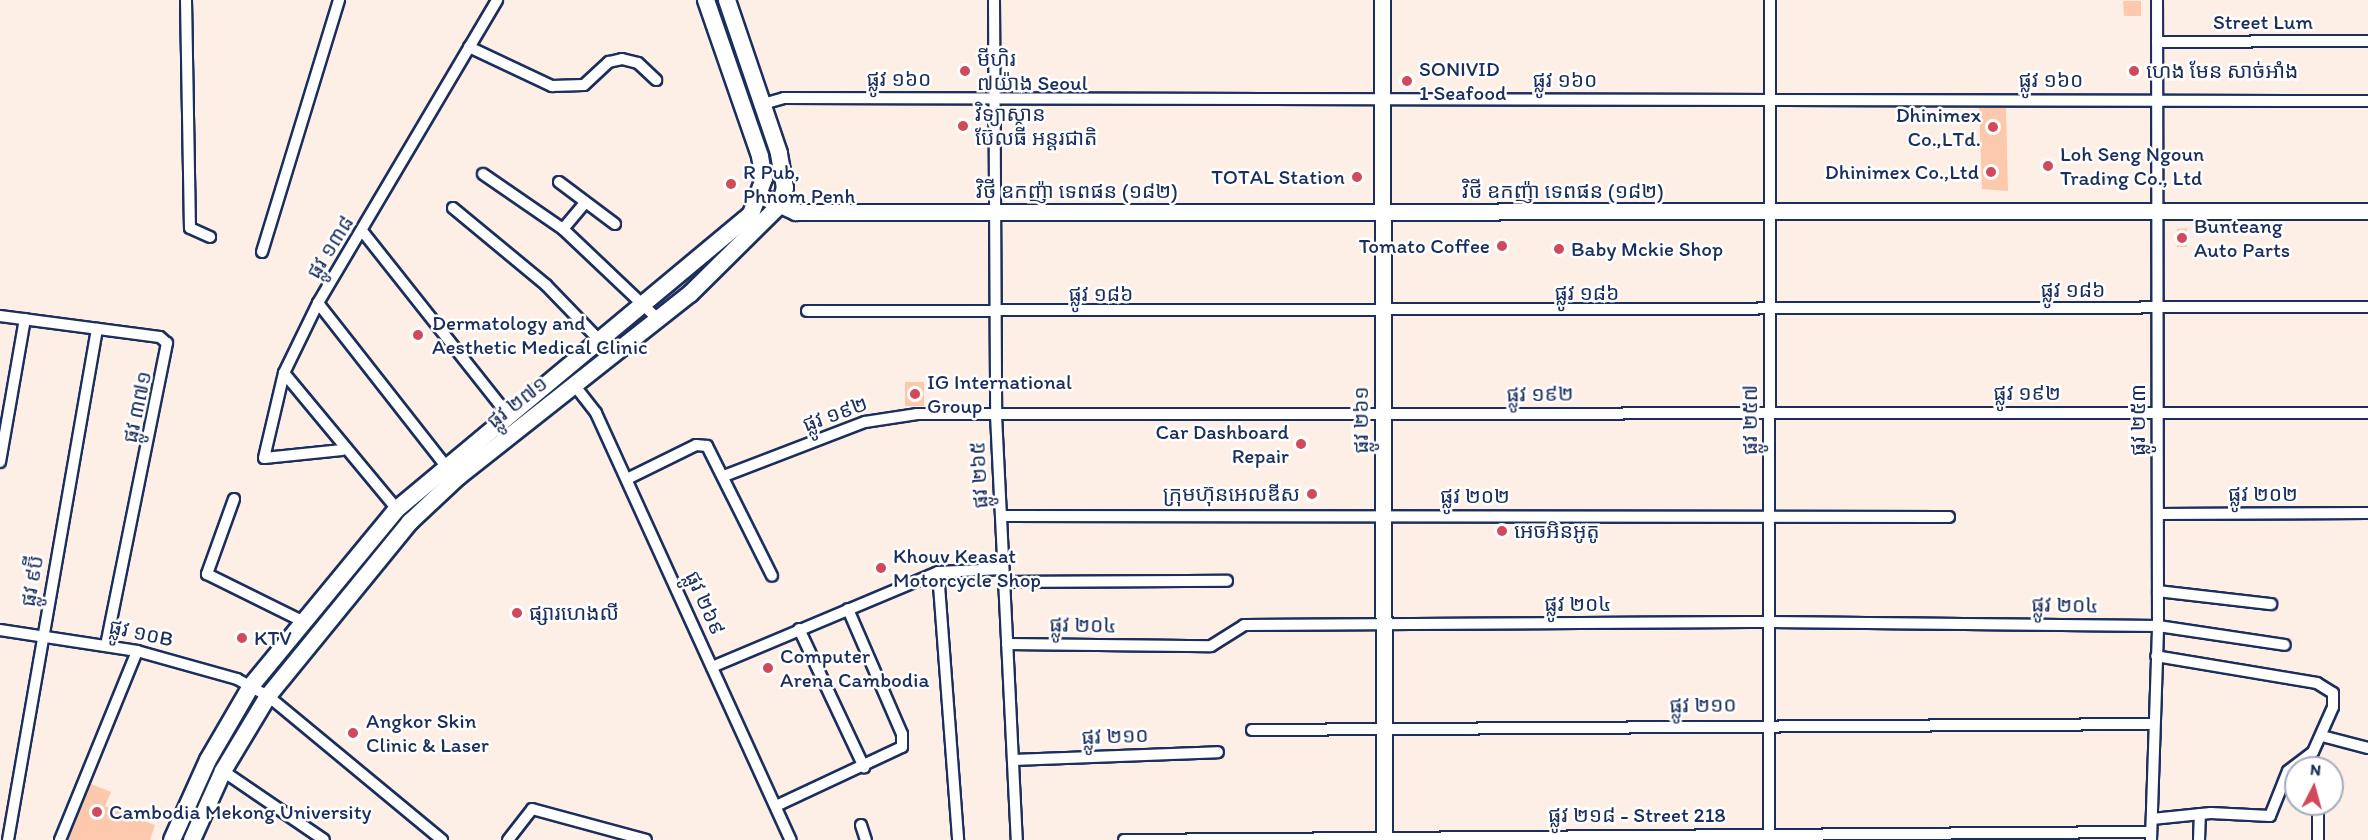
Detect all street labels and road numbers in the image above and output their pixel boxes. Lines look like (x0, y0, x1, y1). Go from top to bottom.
street label: Street Lum (2213, 9, 2313, 35)
street label: ផ្លូវ ១៦០ (867, 66, 931, 92)
street label: ផ្លូវ ១៦០ (1533, 67, 1597, 93)
street label: ផ្លូវ ១៦០ (2019, 67, 2083, 93)
street label: វិថី ឧកញ៉ា ទេពផន (១៨២) (976, 178, 1178, 204)
street label: វិថី ឧកញ៉ា ទេពផន (១៨២) (1462, 178, 1664, 204)
street label: ផ្លូវ ១៣៨ (301, 211, 359, 283)
street label: ផ្លូវ ១៨៦ (2041, 277, 2105, 303)
street label: ផ្លូវ ១៨៦ (1555, 280, 1619, 306)
street label: ផ្លូវ ១៨៦ (1069, 281, 1133, 307)
street label: ផ្លូវ ៣៧១ (117, 369, 157, 445)
street label: ផ្លូវ ២៧១ (481, 370, 553, 434)
street label: ផ្លូវ ១៩២ (1993, 380, 2061, 406)
street label: ផ្លូវ ១៩២ (1506, 381, 1574, 407)
street label: ផ្លូវ ២៥៣ (2125, 384, 2151, 456)
street label: ផ្លូវ ២៥៧ (1737, 385, 1763, 455)
street label: ផ្លូវ ២៦១ (1348, 386, 1374, 454)
street label: ផ្លូវ ១៩២ (799, 391, 871, 437)
street label: ផ្លូវ ២៦៥ (965, 441, 993, 509)
street label: ផ្លូវ ២០២ (2228, 481, 2298, 507)
street label: ផ្លូវ ២០២ (1440, 483, 1510, 509)
street label: ផ្លូវ ៩ប៊ី (15, 553, 49, 609)
street label: ផ្លូវ ២៦៩ (680, 567, 730, 639)
street label: ផ្លូវ ២០៤ (1544, 591, 1612, 617)
street label: ផ្លូវ ២០៤ (2031, 592, 2099, 618)
street label: ផ្លូវ ២០៤ (1049, 612, 1117, 638)
street label: ផ្លូវ ១០B (107, 614, 175, 652)
street label: ផ្លូវ ២១០ (1669, 692, 1737, 718)
street label: ផ្លូវ ២១០ (1081, 722, 1149, 750)
street label: ផ្លូវ ២១៨ - Street 218 (1548, 802, 1726, 828)

